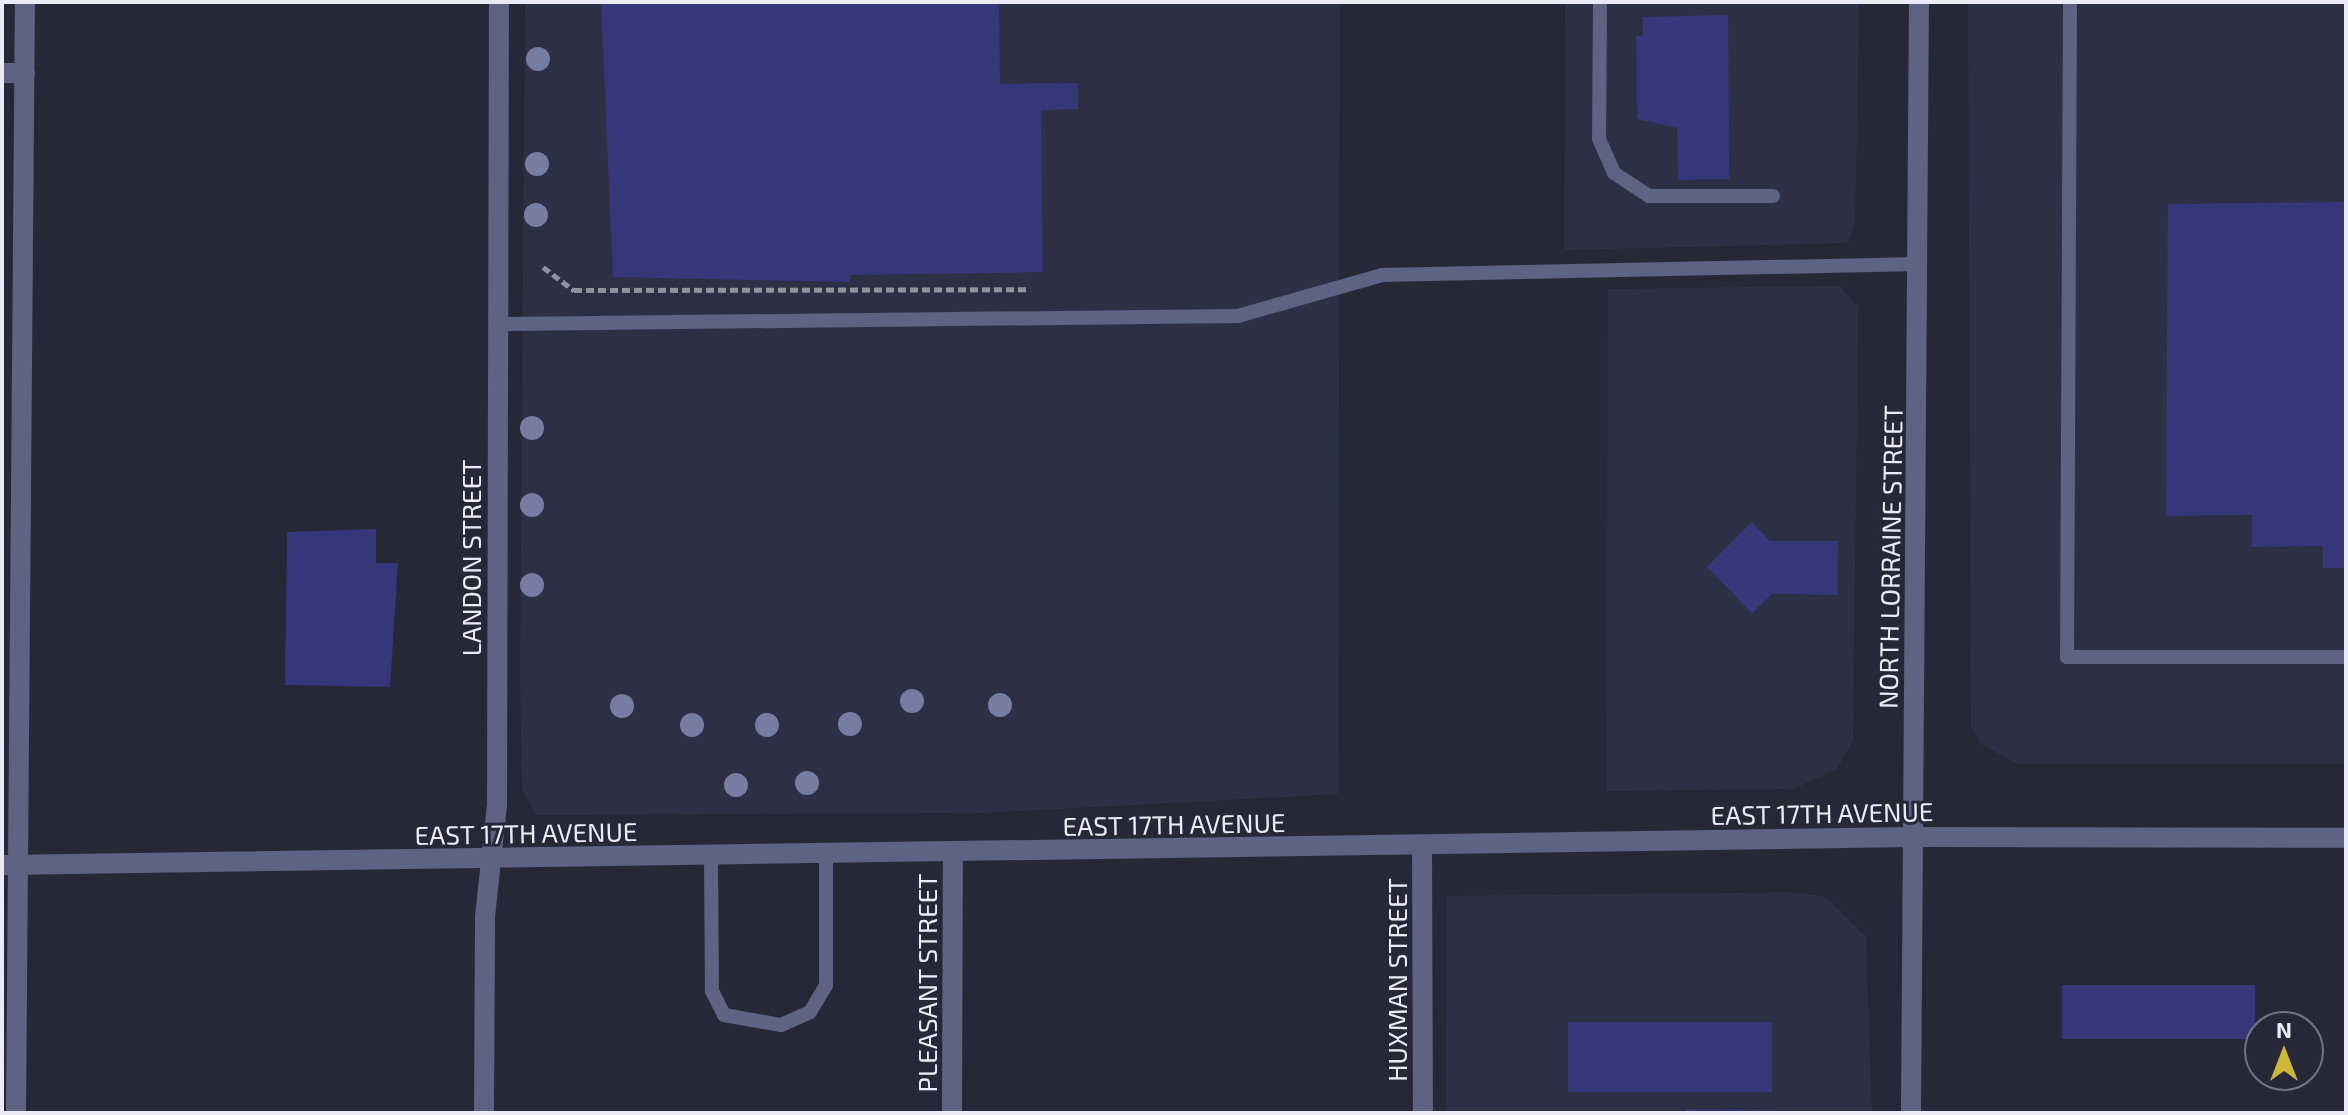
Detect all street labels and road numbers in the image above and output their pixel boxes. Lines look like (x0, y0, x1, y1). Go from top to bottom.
street label: NORTH LORRAINE STREET (1872, 405, 1908, 709)
street label: LANDON STREET (455, 460, 487, 656)
street label: EAST 17TH AVENUE (1710, 795, 1934, 831)
street label: EAST 17TH AVENUE (1062, 806, 1286, 842)
street label: EAST 17TH AVENUE (414, 815, 638, 851)
street label: PLEASANT STREET (911, 873, 943, 1093)
street label: HUXMAN STREET (1381, 878, 1413, 1082)

